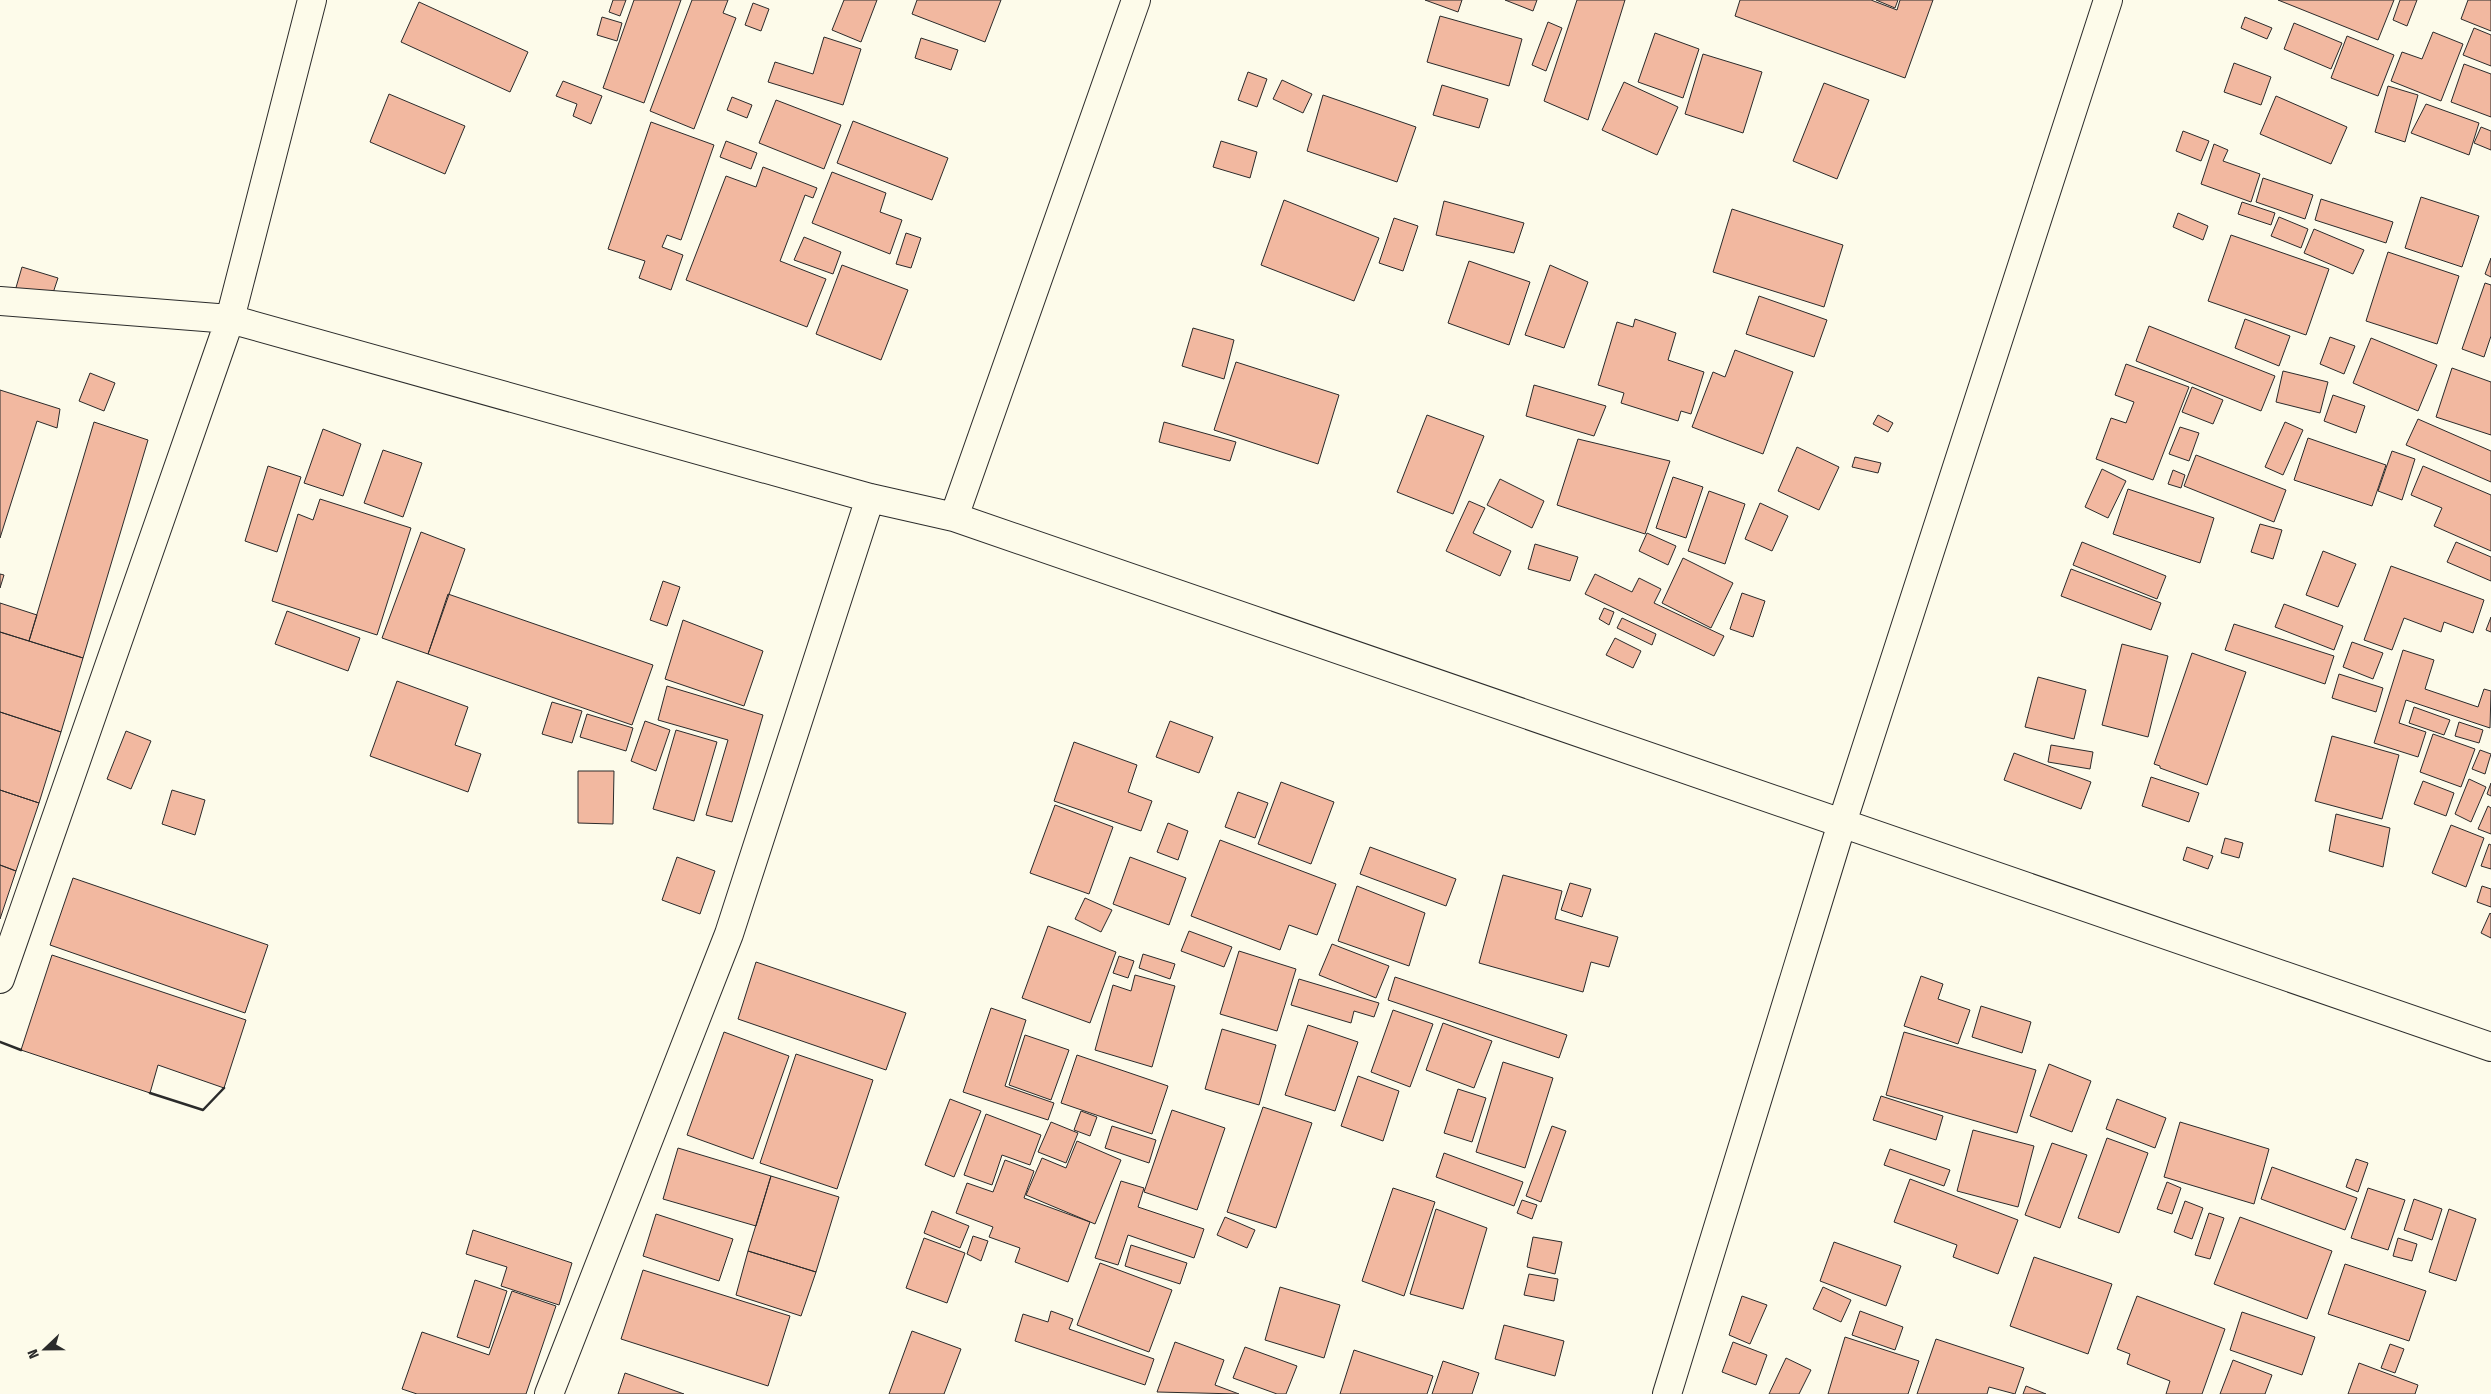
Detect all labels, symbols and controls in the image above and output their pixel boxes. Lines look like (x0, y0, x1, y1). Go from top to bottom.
north arrow (20, 1324, 70, 1374)
text: N (24, 1347, 43, 1361)

